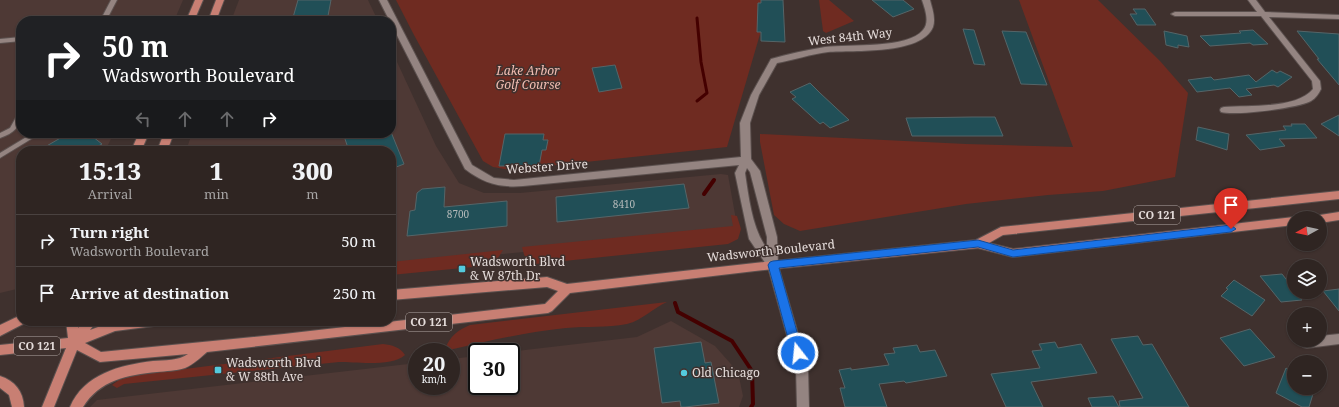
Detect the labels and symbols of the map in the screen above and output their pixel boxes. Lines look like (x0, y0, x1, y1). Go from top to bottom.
street label: West 84th Way (807, 24, 893, 49)
park label: Lake Arbor Golf Course (495, 62, 560, 93)
street label: Webster Drive (505, 155, 588, 178)
pin (1214, 188, 1248, 229)
house number: 8410 (613, 197, 636, 211)
road number: CO 121 (1134, 206, 1180, 224)
house number: 8700 (447, 207, 470, 221)
north arrow (1287, 211, 1327, 251)
street label: Wadsworth Boulevard (706, 235, 836, 266)
place label: Wadsworth Blvd & W 87th Dr (470, 253, 566, 284)
marker: Wadsworth Blvd & W 87th Dr (457, 264, 467, 274)
road number: CO 121 (406, 313, 452, 331)
position arrow (777, 332, 819, 374)
road number: CO 121 (14, 337, 60, 355)
speed limit sign: 30 (468, 343, 520, 395)
place label: Wadsworth Blvd & W 88th Ave (226, 354, 322, 385)
place label: Old Chicago (692, 364, 760, 381)
marker: Wadsworth Blvd & W 88th Ave (213, 365, 223, 375)
marker: Old Chicago (679, 368, 689, 378)

